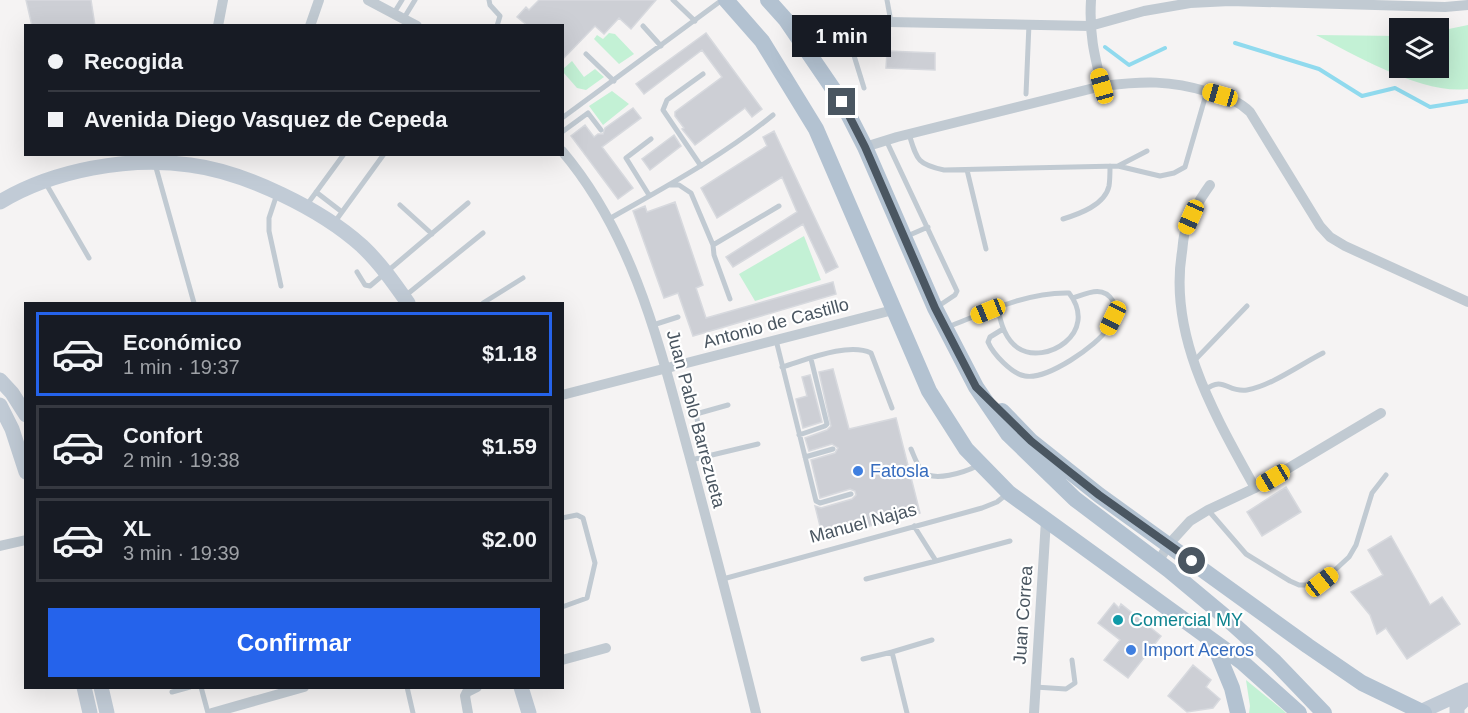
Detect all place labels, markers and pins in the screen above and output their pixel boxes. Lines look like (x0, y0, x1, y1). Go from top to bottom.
place label: Fatosla (870, 461, 930, 481)
marker: Fatosla (851, 464, 865, 478)
place label: Comercial MY (1130, 610, 1243, 630)
marker: Comercial MY (1111, 613, 1125, 627)
place label: Import Aceros (1143, 640, 1254, 660)
marker: Import Aceros (1124, 643, 1138, 657)

